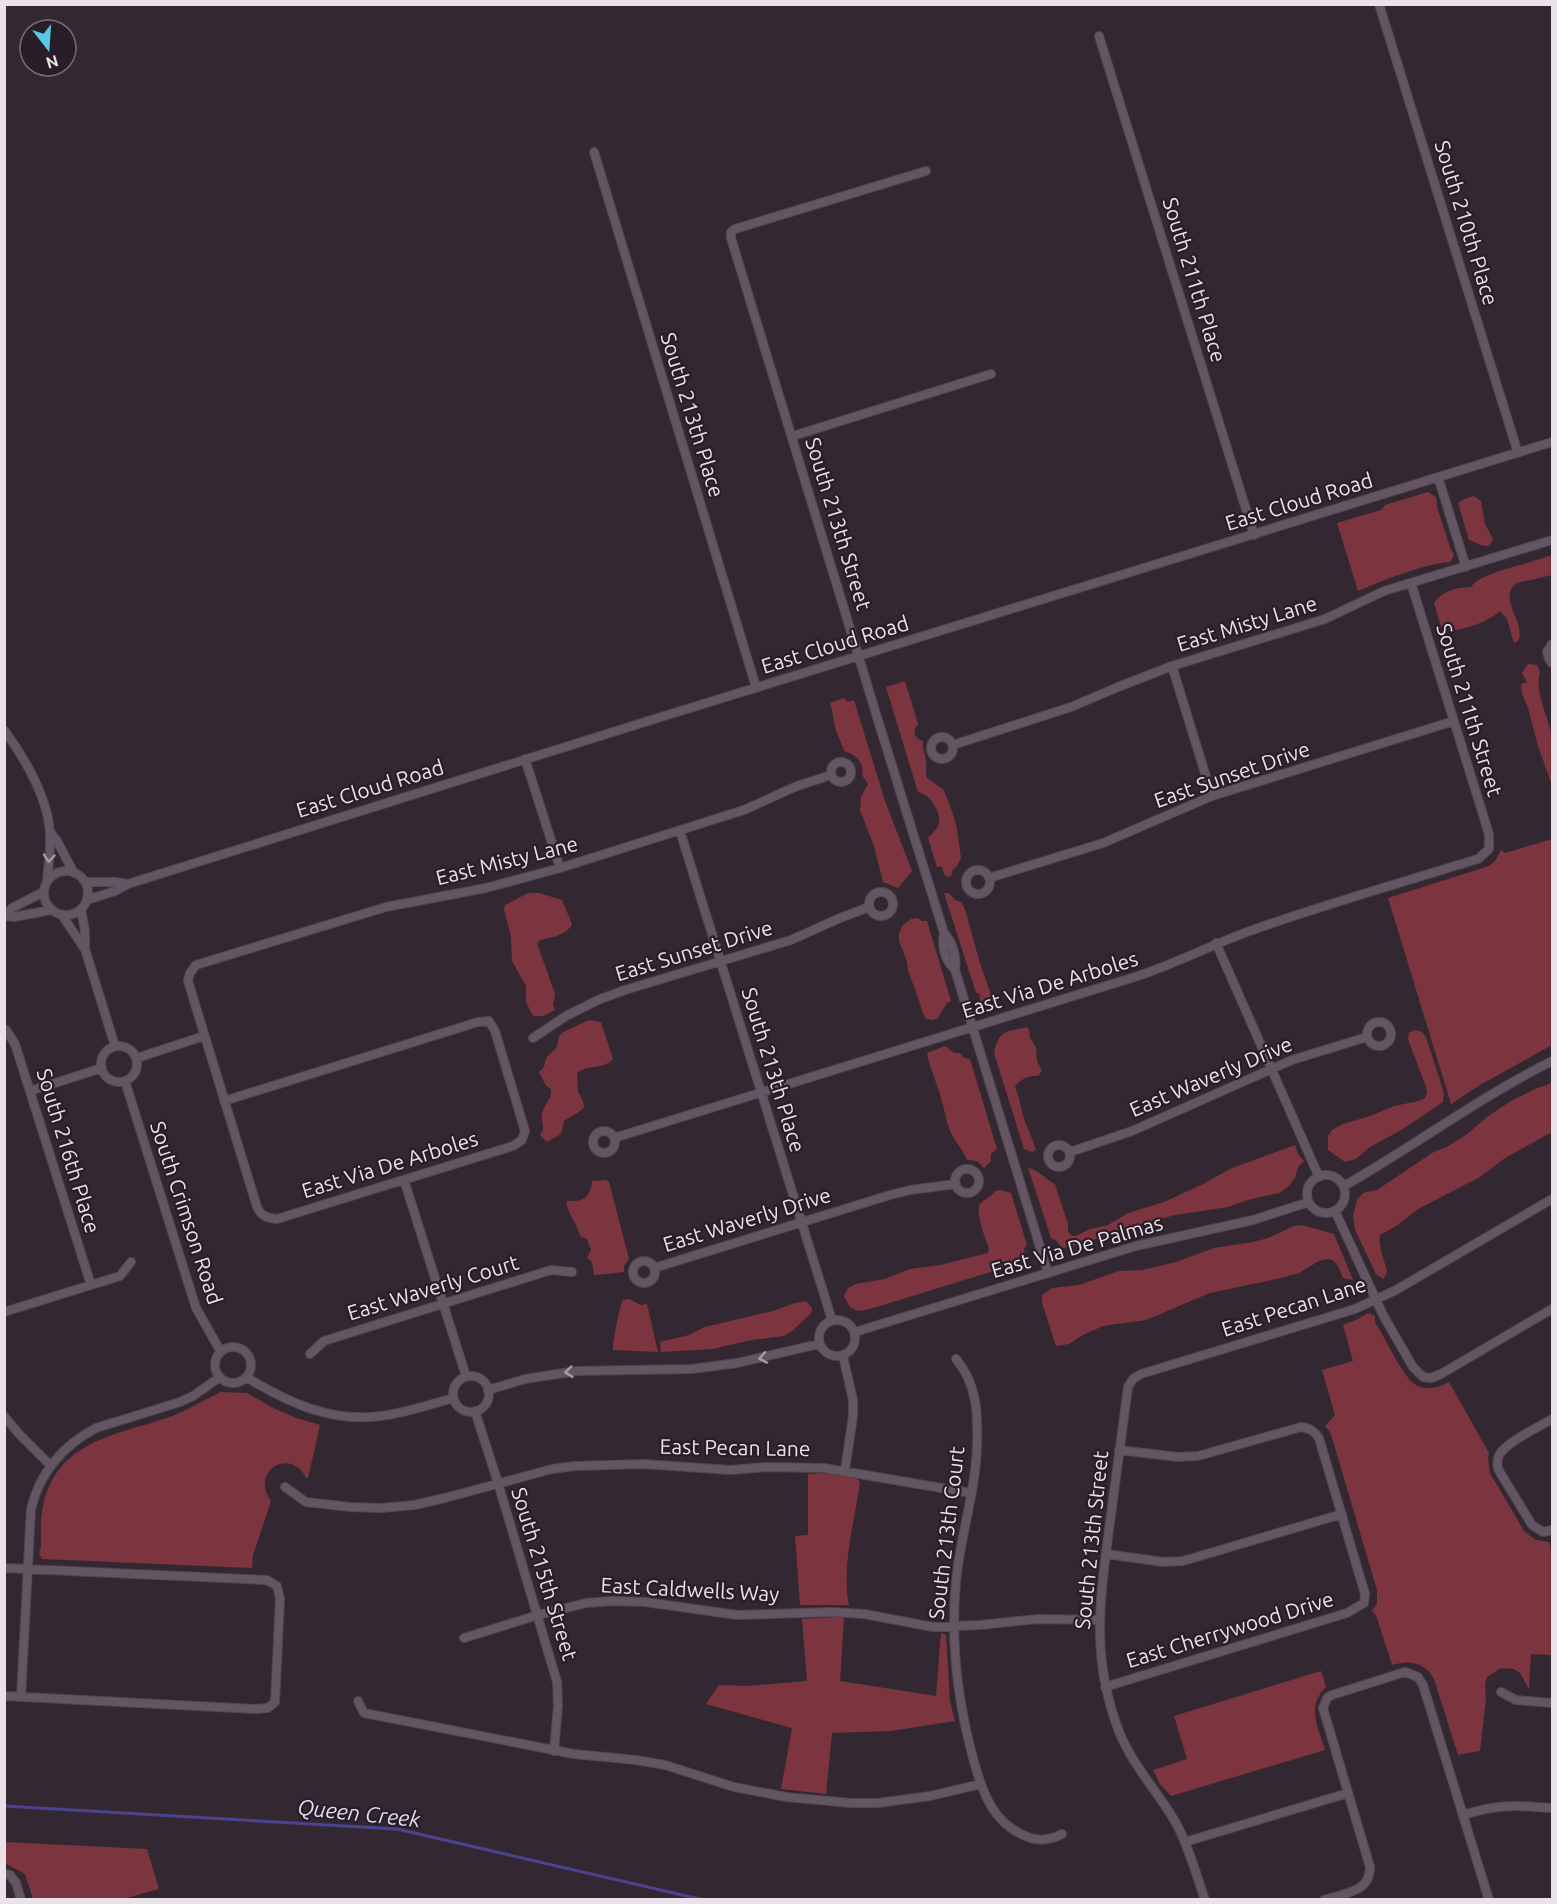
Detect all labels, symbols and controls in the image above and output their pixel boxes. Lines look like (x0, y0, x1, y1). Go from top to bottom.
north arrow (18, 18, 78, 78)
text: N (44, 52, 61, 73)
street label: South 210th Place (1430, 137, 1503, 308)
street label: South 211th Place (1158, 194, 1231, 365)
street label: South 213th Place (656, 329, 729, 500)
street label: South 213th Street (801, 434, 877, 613)
street label: East Cloud Road (1222, 467, 1375, 535)
street label: East Misty Lane (1174, 590, 1320, 656)
street label: East Cloud Road (758, 610, 911, 678)
street label: South 211th Street (1432, 620, 1508, 799)
street label: East Sunset Drive (1151, 736, 1313, 812)
street label: East Cloud Road (293, 754, 446, 822)
street label: East Misty Lane (433, 831, 580, 889)
one-way arrow (43, 853, 56, 862)
street label: East Sunset Drive (612, 915, 775, 985)
street label: East Via De Arboles (959, 946, 1141, 1022)
street label: South 213th Place (737, 984, 810, 1155)
street label: East Waverly Drive (1126, 1031, 1296, 1121)
street label: South 216th Place (32, 1065, 105, 1236)
street label: South Crimson Road (146, 1118, 228, 1307)
street label: East Via De Arboles (299, 1126, 481, 1202)
street label: East Waverly Drive (660, 1182, 834, 1256)
street label: East Via De Palmas (988, 1210, 1165, 1282)
street label: East Waverly Court (344, 1250, 521, 1325)
street label: East Pecan Lane (1218, 1271, 1369, 1341)
one-way arrow (758, 1351, 768, 1364)
one-way arrow (564, 1366, 573, 1378)
street label: East Pecan Lane (659, 1434, 811, 1460)
street label: South 213th Court (923, 1445, 969, 1621)
street label: South 213th Street (1070, 1449, 1112, 1630)
street label: South 215th Street (507, 1484, 583, 1663)
street label: East Caldwells Way (600, 1572, 780, 1606)
street label: East Cherrywood Drive (1123, 1586, 1336, 1672)
water label: Queen Creek (296, 1794, 423, 1831)

